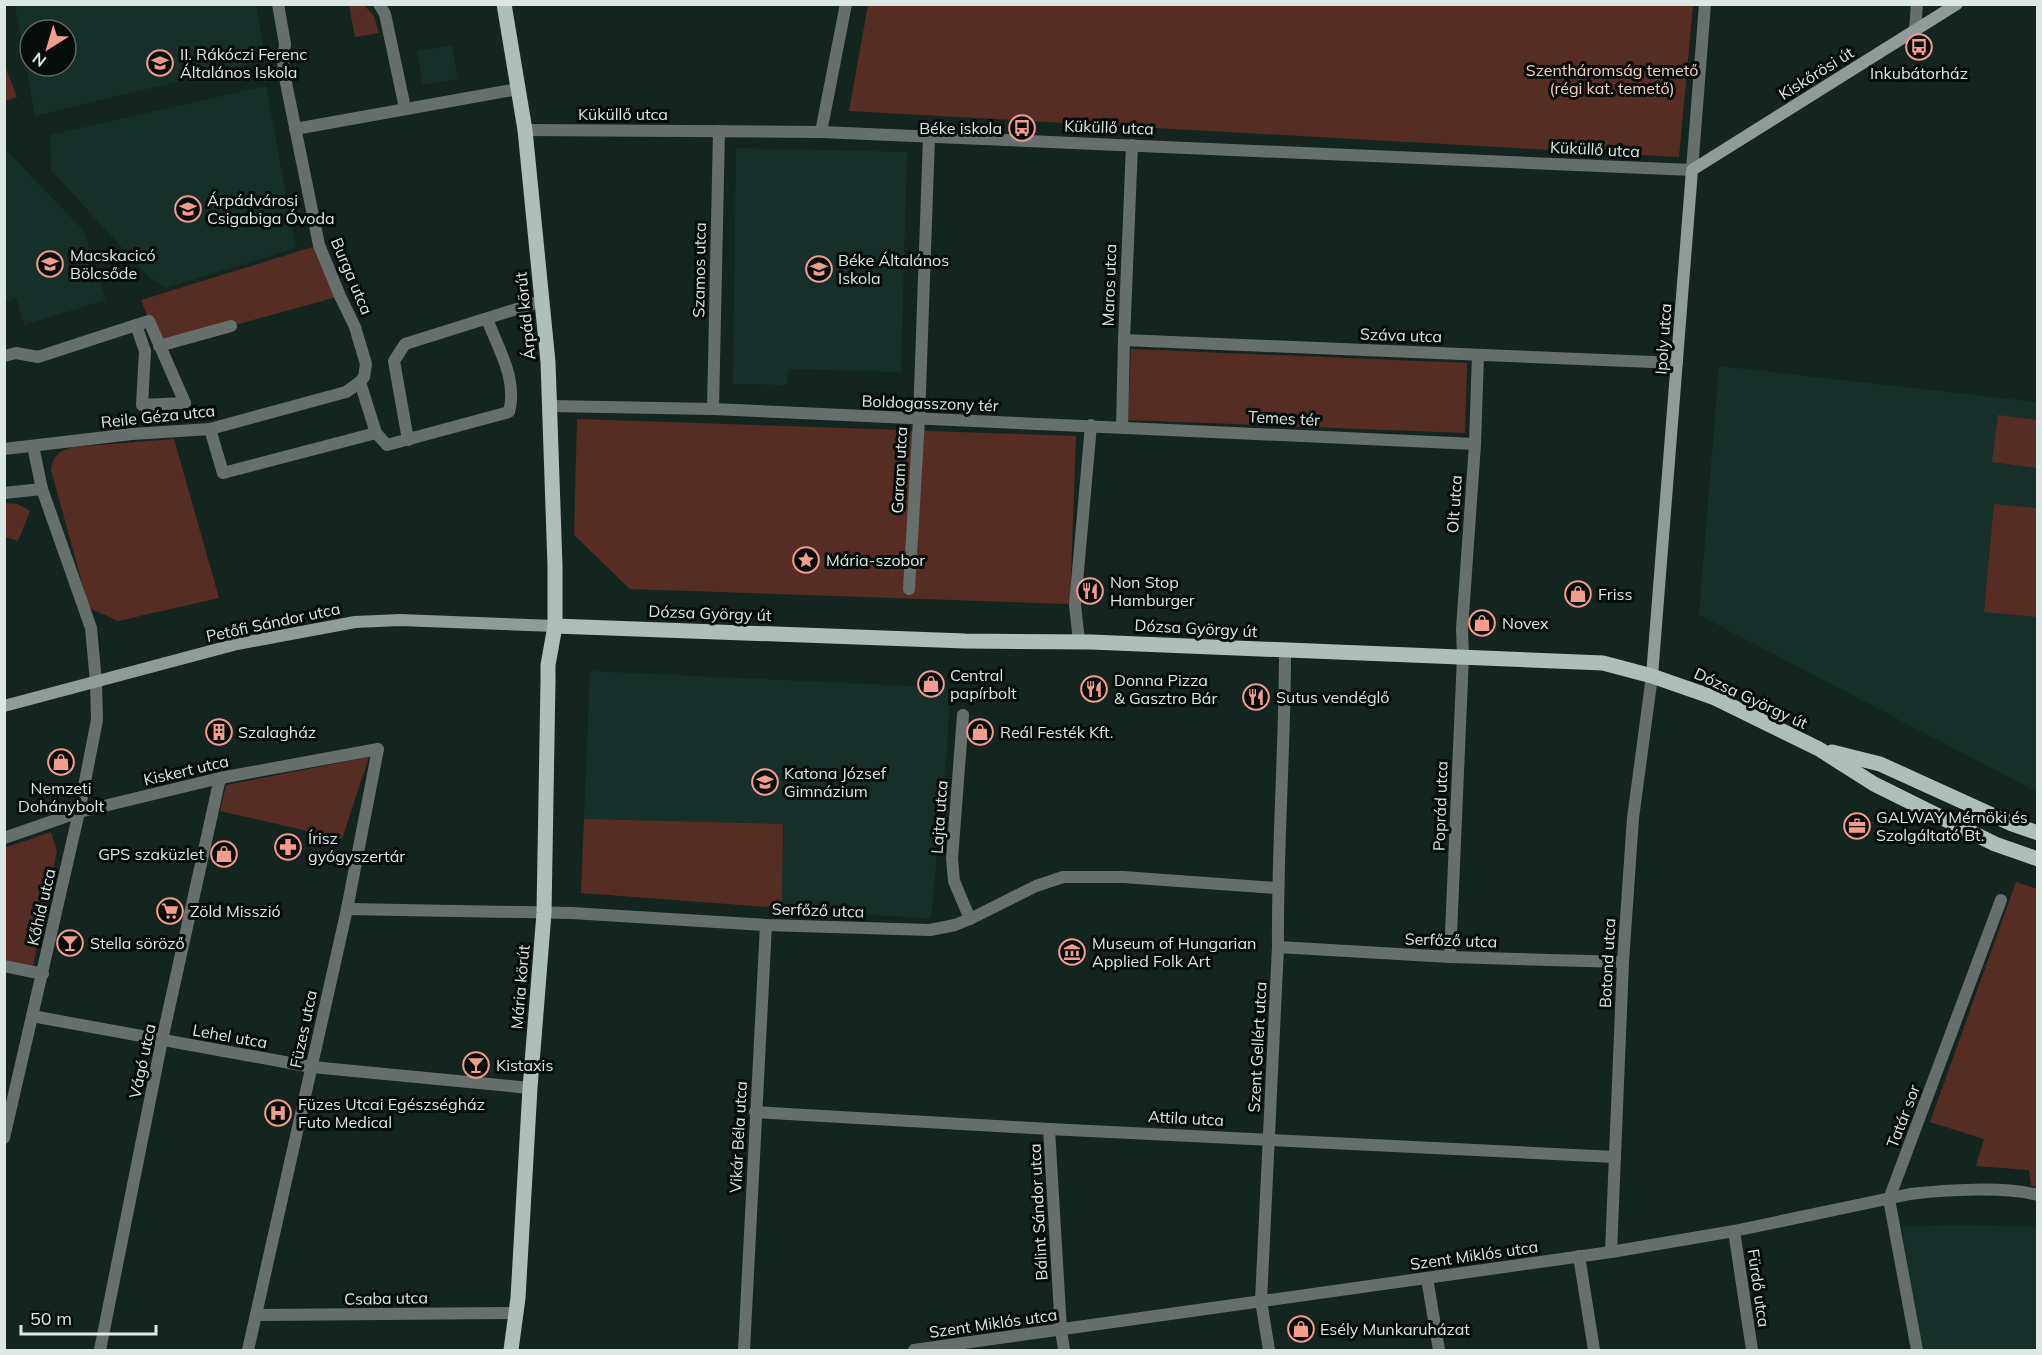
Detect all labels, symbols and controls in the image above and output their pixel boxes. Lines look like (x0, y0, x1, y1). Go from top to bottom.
north arrow (18, 18, 78, 78)
bus stop icon: Inkubátorház (1904, 32, 1934, 62)
street label: Kiskőrösi út (1775, 42, 1858, 104)
place label: II. Rákóczi Ferenc Általános Iskola (180, 44, 307, 82)
text: N (28, 48, 50, 72)
school or university icon: II. Rákóczi Ferenc Általános Iskola (145, 48, 175, 78)
park label: Szentháromság temető (régi kat. temető) (1526, 60, 1698, 98)
place label: Inkubátorház (1870, 63, 1968, 83)
street label: Küküllő utca (578, 104, 668, 124)
bus stop icon: Béke iskola (1007, 113, 1037, 143)
street label: Küküllő utca (1064, 115, 1154, 139)
place label: Béke iskola (919, 118, 1002, 138)
street label: Küküllő utca (1550, 137, 1640, 161)
place label: Árpádvárosi Csigabiga Óvoda (207, 190, 335, 228)
school or university icon: Árpádvárosi Csigabiga Óvoda (173, 194, 203, 224)
street label: Szamos utca (688, 222, 710, 318)
street label: Burga utca (327, 235, 377, 317)
street label: Maros utca (1098, 243, 1120, 327)
place label: Macskacicó Bölcsőde (70, 245, 156, 283)
school or university icon: Macskacicó Bölcsőde (35, 249, 65, 279)
place label: Béke Általános Iskola (838, 250, 949, 288)
school or university icon: Béke Általános Iskola (804, 254, 834, 284)
street label: Árpád körút (510, 271, 540, 361)
street label: Ipoly utca (1651, 303, 1675, 375)
street label: Száva utca (1360, 324, 1442, 346)
street label: Boldogasszony tér (861, 391, 999, 415)
street label: Reile Géza utca (100, 400, 216, 432)
street label: Temes tér (1248, 406, 1321, 430)
street label: Garam utca (887, 426, 911, 514)
street label: Olt utca (1442, 474, 1466, 534)
place icon: Mária-szobor (791, 545, 821, 575)
place label: Mária-szobor (826, 550, 925, 570)
place label: Non Stop Hamburger (1110, 572, 1195, 610)
restaurant icon: Non Stop Hamburger (1075, 576, 1105, 606)
shop icon: Friss (1563, 579, 1593, 609)
place label: Friss (1598, 584, 1632, 604)
street label: Petőfi Sándor utca (204, 598, 342, 646)
street label: Dózsa György út (648, 601, 772, 625)
shop icon: Novex (1467, 608, 1497, 638)
place label: Novex (1502, 613, 1549, 633)
street label: Dózsa György út (1134, 615, 1258, 641)
street label: Dózsa György út (1691, 663, 1811, 733)
place label: Central papírbolt (950, 665, 1017, 703)
shop icon: Central papírbolt (916, 669, 946, 699)
place label: Donna Pizza & Gasztro Bár (1114, 670, 1217, 708)
restaurant icon: Donna Pizza & Gasztro Bár (1079, 674, 1109, 704)
restaurant icon: Sutus vendéglő (1241, 682, 1271, 712)
place label: Sutus vendéglő (1276, 687, 1390, 707)
building icon: Szalagház (204, 717, 234, 747)
shop icon: Reál Festék Kft. (965, 717, 995, 747)
place label: Szalagház (238, 722, 316, 742)
place label: Reál Festék Kft. (1000, 722, 1114, 742)
shop icon: Nemzeti Dohánybolt (46, 747, 76, 777)
street label: Kiskert utca (141, 750, 231, 790)
street label: Poprád utca (1428, 761, 1452, 851)
place label: Katona József Gimnázium (784, 763, 887, 801)
school or university icon: Katona József Gimnázium (750, 767, 780, 797)
place label: Nemzeti Dohánybolt (18, 778, 104, 816)
street label: Lajta utca (926, 780, 952, 854)
place label: GALWAY Mérnöki és Szolgáltató Bt. (1876, 807, 2028, 845)
office icon: GALWAY Mérnöki és Szolgáltató Bt. (1842, 811, 1872, 841)
place label: Írisz gyógyszertár (308, 828, 405, 866)
pharmacy icon: Írisz gyógyszertár (273, 832, 303, 862)
shop icon: GPS szaküzlet (209, 839, 239, 869)
place label: GPS szaküzlet (98, 844, 204, 864)
street label: Kőhíd utca (22, 867, 60, 947)
supermarket icon: Zöld Misszió (155, 896, 185, 926)
street label: Serfőző utca (771, 898, 865, 922)
place label: Zöld Misszió (190, 901, 281, 921)
street label: Botond utca (1595, 918, 1619, 1008)
bar icon: Stella söröző (55, 928, 85, 958)
street label: Serfőző utca (1404, 928, 1498, 952)
place label: Stella söröző (90, 933, 185, 953)
place label: Museum of Hungarian Applied Folk Art (1092, 933, 1256, 971)
museum icon: Museum of Hungarian Applied Folk Art (1057, 937, 1087, 967)
street label: Mária körút (506, 944, 534, 1030)
street label: Szent Gellért utca (1244, 981, 1270, 1113)
street label: Füzes utca (285, 988, 321, 1070)
street label: Lehel utca (191, 1020, 269, 1052)
street label: Vágó utca (124, 1022, 160, 1100)
bar icon: Kistaxis (461, 1050, 491, 1080)
place label: Kistaxis (496, 1055, 553, 1075)
street label: Vikár Béla utca (725, 1080, 751, 1194)
street label: Tatár sor (1882, 1081, 1924, 1150)
place label: Füzes Utcai Egészségház Futo Medical (298, 1094, 485, 1132)
hospital icon: Füzes Utcai Egészségház Futo Medical (263, 1098, 293, 1128)
street label: Attila utca (1147, 1106, 1225, 1130)
street label: Bálint Sándor utca (1024, 1143, 1052, 1281)
street label: Szent Miklós utca (1409, 1236, 1539, 1274)
street label: Fürdő utca (1744, 1248, 1774, 1328)
street label: Csaba utca (344, 1287, 428, 1309)
scale bar (21, 1298, 156, 1336)
street label: Szent Miklós utca (928, 1304, 1058, 1342)
text: 50 m (30, 1307, 72, 1330)
shop icon: Esély Munkaruházat (1286, 1314, 1316, 1344)
place label: Esély Munkaruházat (1320, 1319, 1470, 1339)

